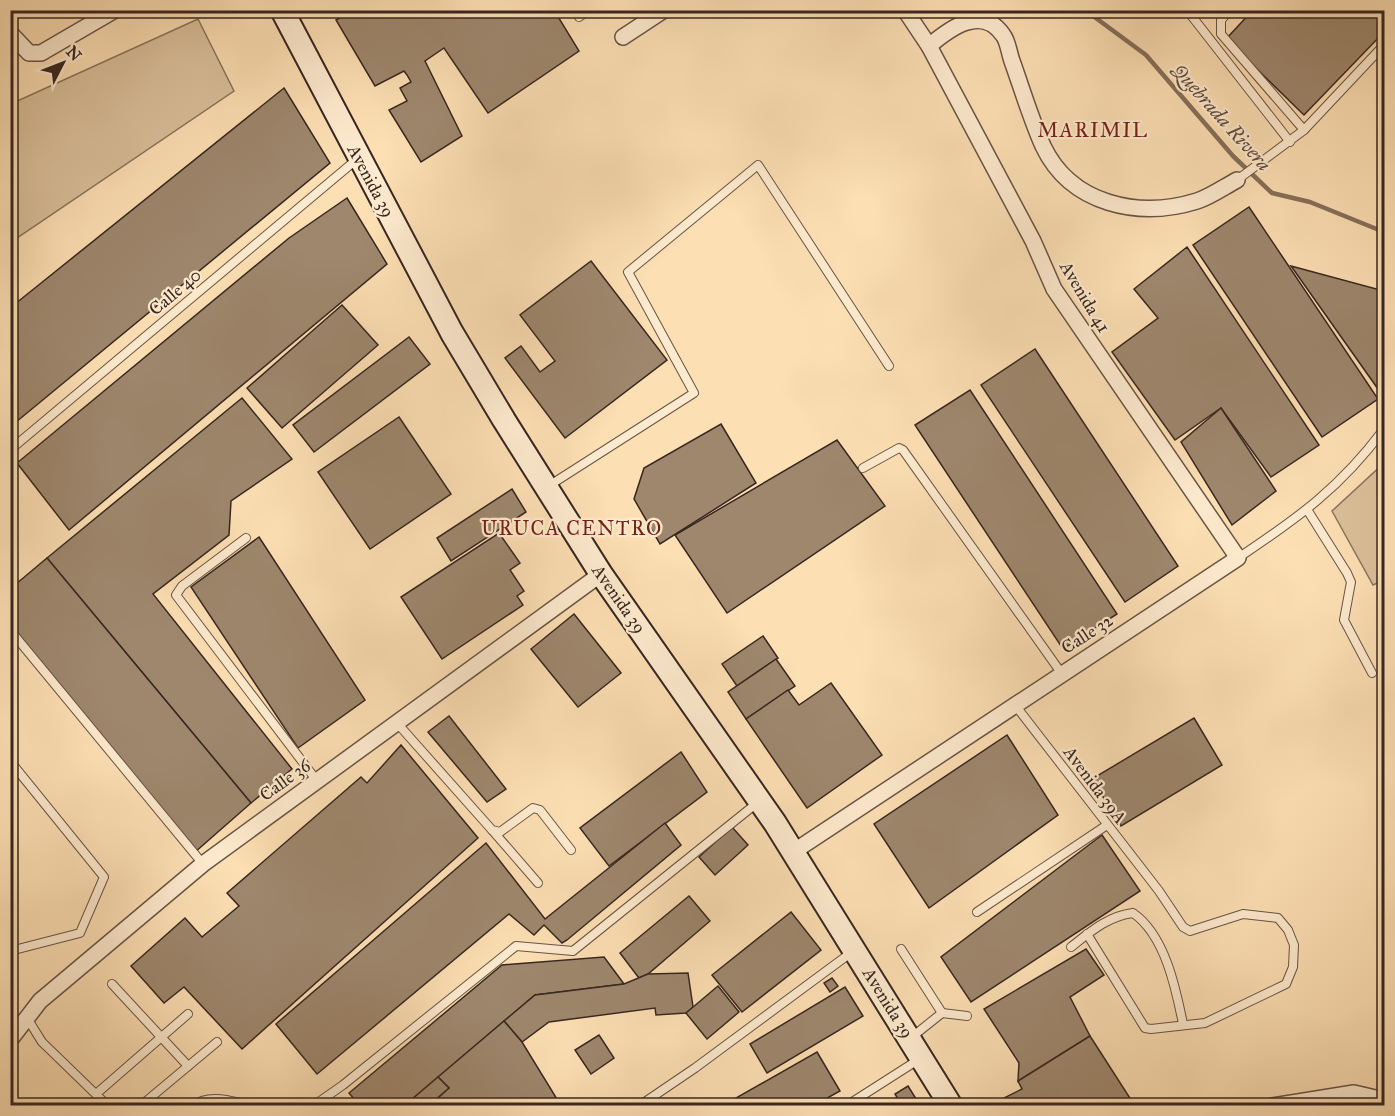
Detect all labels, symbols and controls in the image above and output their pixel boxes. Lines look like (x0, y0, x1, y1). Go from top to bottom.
north arrow (33, 33, 93, 93)
text: N (62, 42, 86, 65)
water label: Quebrada Rivera (1167, 57, 1277, 176)
district label: MARIMIL (1037, 118, 1149, 142)
street label: Avenida 39 (342, 140, 399, 221)
street label: Avenida 41 (1055, 256, 1115, 337)
street label: Calle 40 (144, 264, 206, 320)
district label: URUCA CENTRO (481, 516, 663, 540)
street label: Avenida 39 (587, 559, 651, 638)
street label: Calle 32 (1057, 609, 1117, 659)
street label: Avenida 39A (1058, 741, 1131, 828)
street label: Calle 36 (255, 754, 315, 806)
street label: Avenida 39 (857, 963, 918, 1042)

